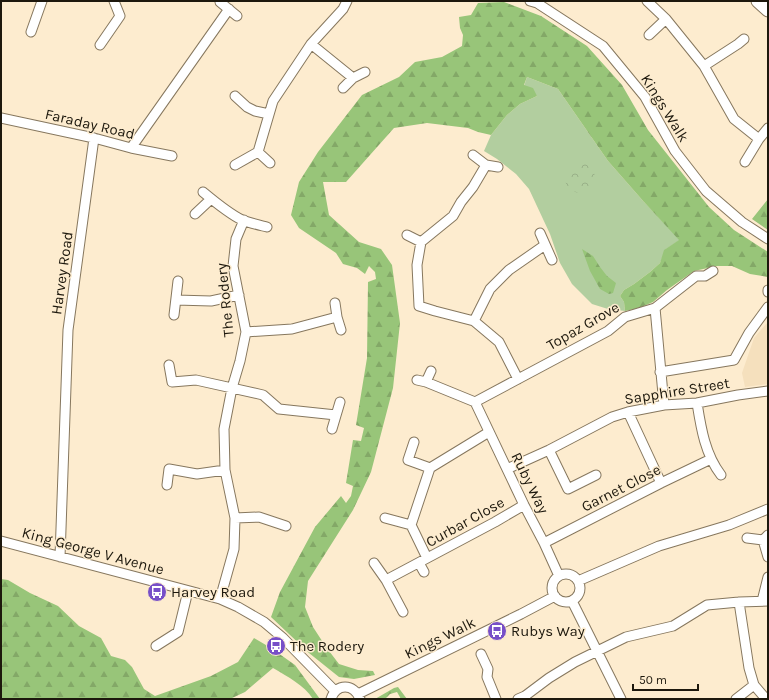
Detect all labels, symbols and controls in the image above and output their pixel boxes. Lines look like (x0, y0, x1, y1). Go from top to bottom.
street label: Kings Walk (637, 71, 693, 145)
street label: Faraday Road (43, 105, 137, 143)
street label: Harvey Road (47, 230, 77, 316)
street label: The Rodery (212, 262, 238, 338)
street label: Topaz Grove (544, 298, 622, 354)
street label: Sapphire Street (623, 374, 731, 408)
street label: Ruby Way (507, 449, 553, 517)
street label: Garnet Close (578, 460, 664, 516)
street label: Curbar Close (423, 493, 507, 551)
street label: King George V Avenue (20, 523, 166, 579)
bus stop icon: Harvey Road (146, 581, 168, 603)
place label: Harvey Road (171, 583, 255, 601)
street label: Kings Walk (402, 613, 478, 663)
bus stop icon: Rubys Way (486, 620, 508, 642)
place label: Rubys Way (511, 622, 585, 640)
bus stop icon: The Rodery (265, 635, 287, 657)
place label: The Rodery (290, 637, 364, 655)
scale bar (633, 666, 698, 692)
text: 50 m (639, 673, 667, 687)

